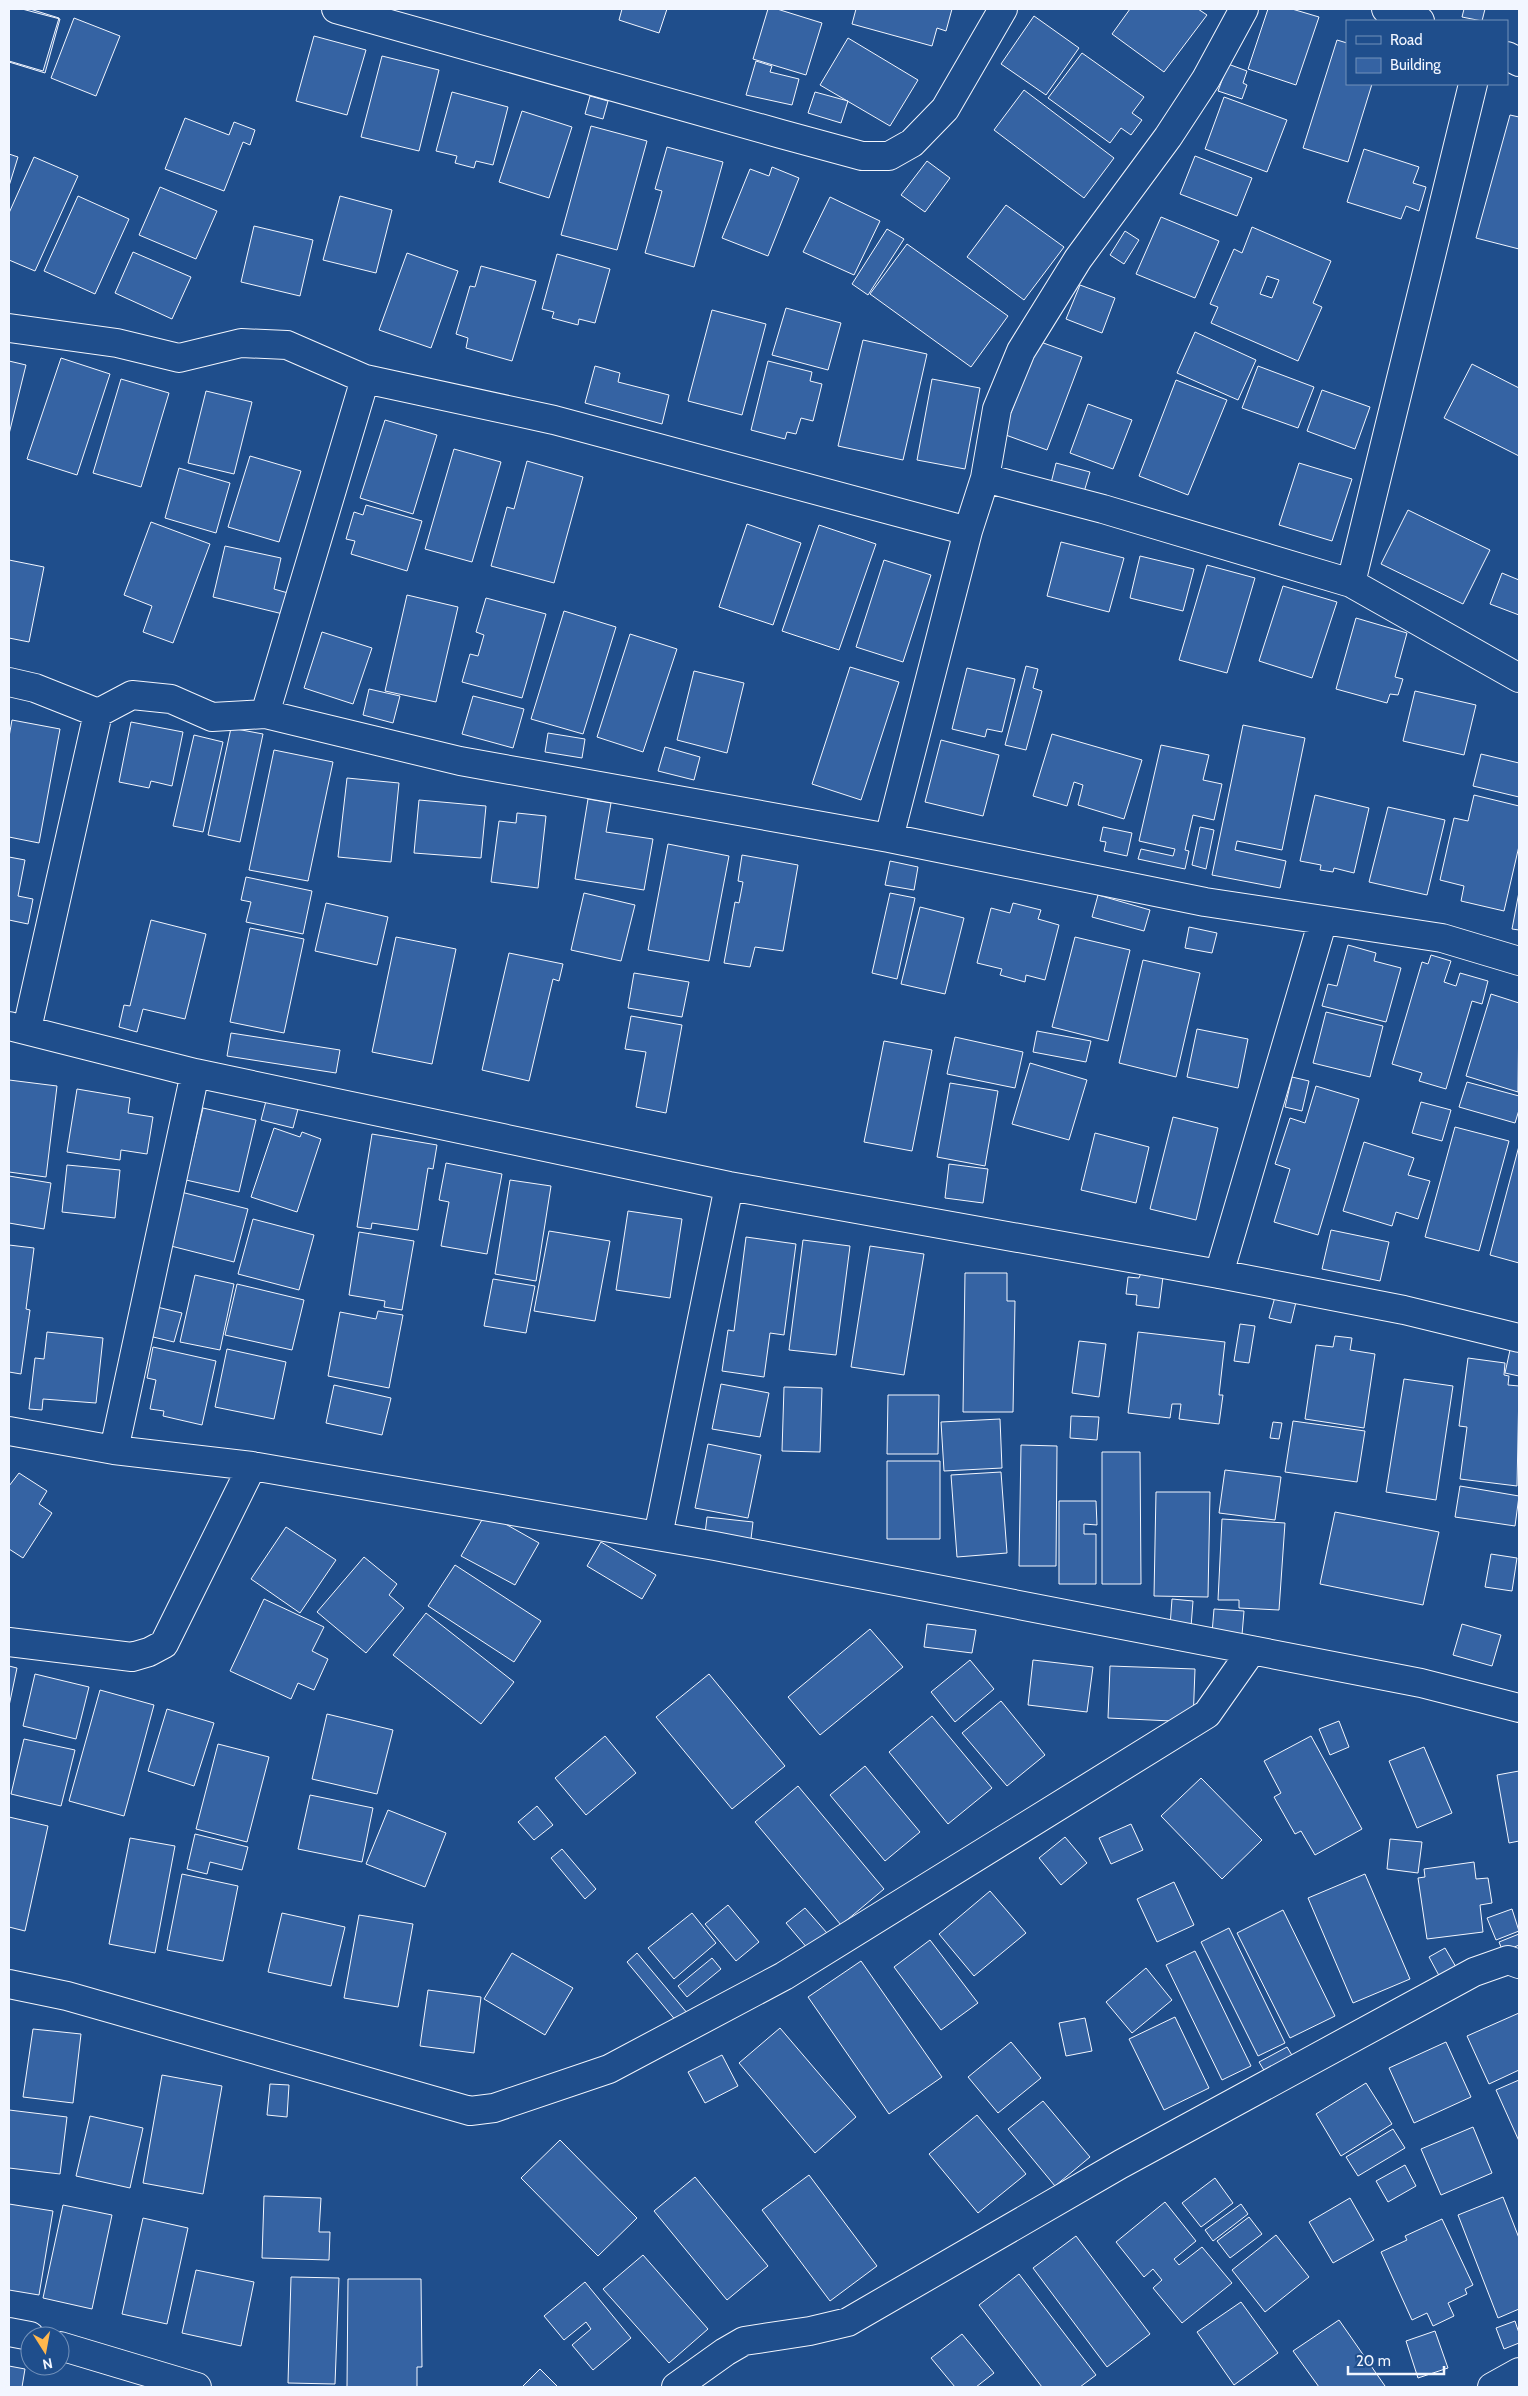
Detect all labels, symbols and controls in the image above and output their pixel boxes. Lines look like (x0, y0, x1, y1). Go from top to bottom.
legend (1346, 20, 1508, 85)
text: Road (1390, 31, 1423, 49)
text: Building (1390, 56, 1441, 74)
north arrow (20, 2326, 70, 2376)
scale bar (1348, 2344, 1444, 2376)
text: 20 m (1356, 2352, 1391, 2370)
text: N (41, 2354, 54, 2374)

